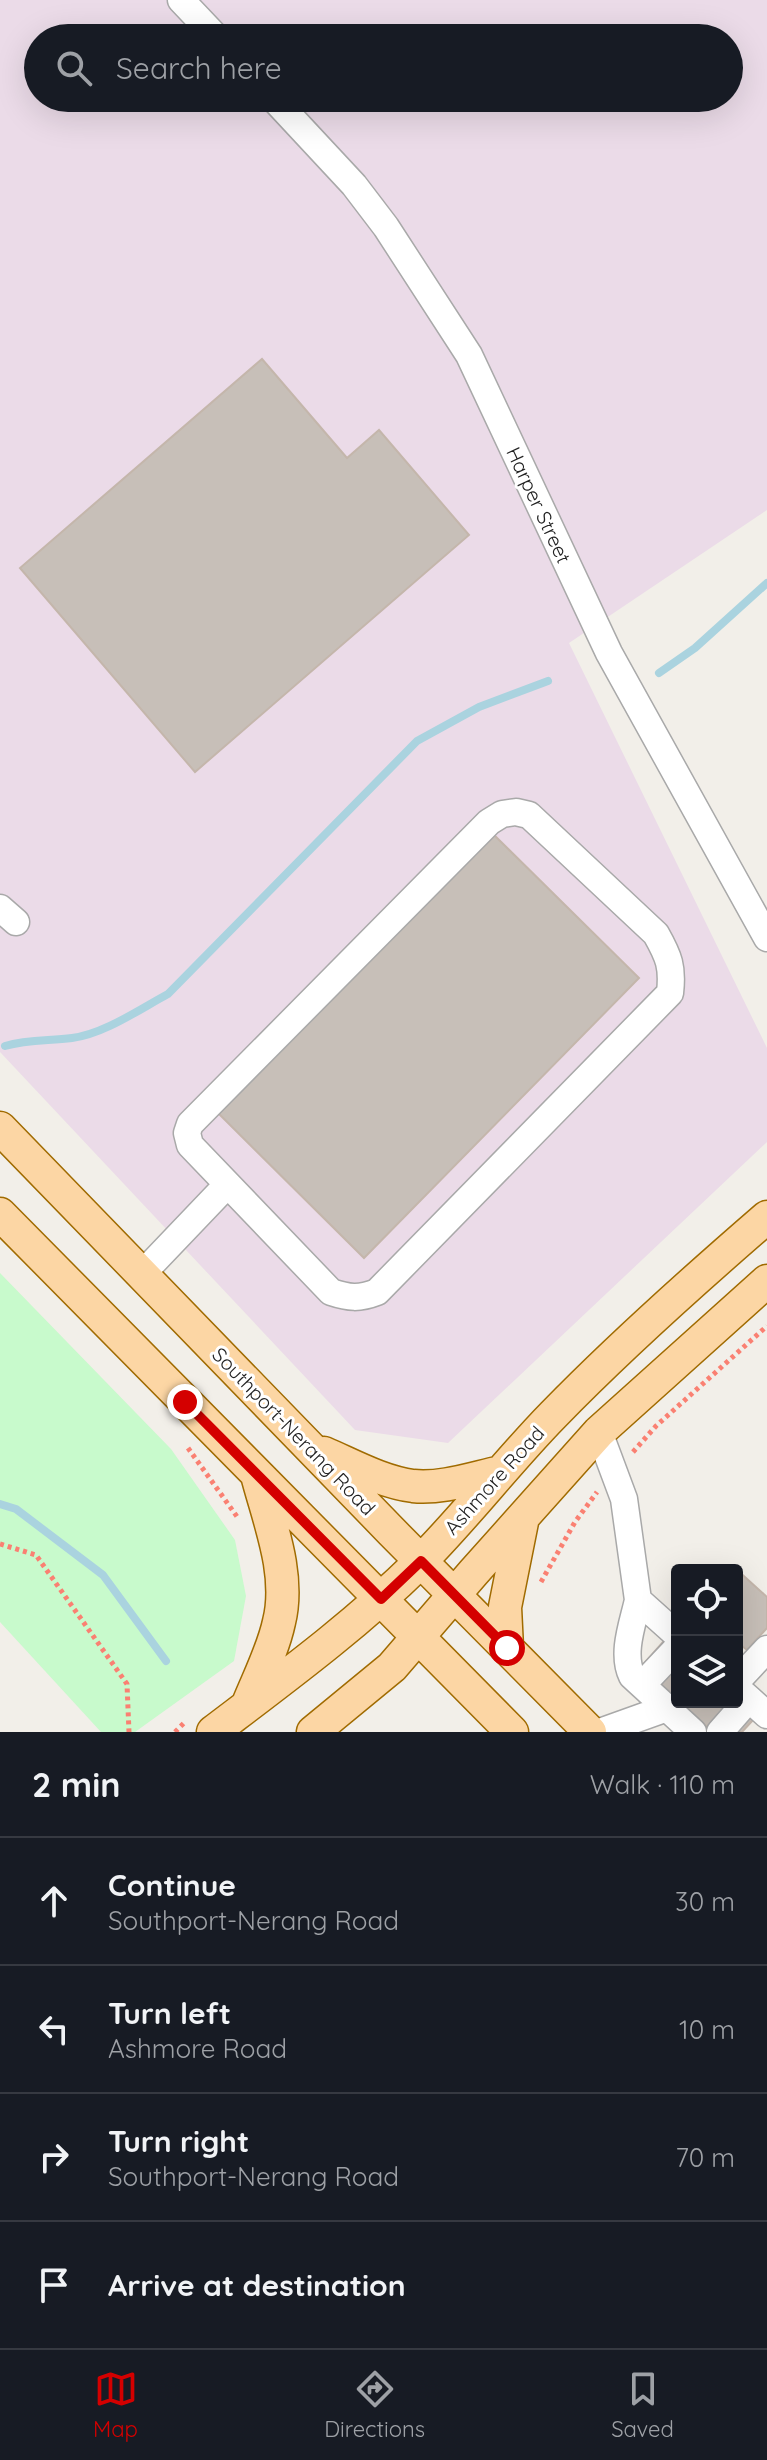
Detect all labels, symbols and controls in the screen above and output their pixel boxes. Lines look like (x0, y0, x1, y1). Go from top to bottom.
search box (24, 24, 743, 112)
icon: search (52, 46, 96, 90)
text: Search here (116, 49, 282, 87)
street label: Harper Street (501, 443, 577, 567)
street label: Southport-Nerang Road (207, 1342, 381, 1520)
route end (167, 1384, 203, 1420)
street label: Ashmore Road (439, 1420, 549, 1540)
map controls (671, 1564, 743, 1708)
button: locate (671, 1564, 743, 1636)
route start (489, 1630, 525, 1666)
button: layers (671, 1636, 743, 1708)
text: 2 min (32, 1763, 121, 1806)
text: Walk · 110 m (590, 1768, 735, 1801)
text: Continue (108, 1866, 236, 1904)
icon: ahead (32, 1879, 76, 1923)
text: 30 m (675, 1885, 735, 1918)
text: Southport-Nerang Road (108, 1904, 399, 1937)
text: Turn left (108, 1994, 231, 2032)
icon: left (32, 2007, 76, 2051)
text: 10 m (679, 2013, 735, 2046)
text: Ashmore Road (108, 2032, 287, 2065)
text: Turn right (108, 2122, 249, 2160)
icon: right (32, 2135, 76, 2179)
text: 70 m (675, 2141, 735, 2174)
text: Southport-Nerang Road (108, 2160, 399, 2193)
icon: arrive (32, 2263, 76, 2307)
text: Arrive at destination (108, 2266, 406, 2304)
tab: Map (93, 2367, 138, 2443)
tab: Directions (324, 2367, 425, 2443)
tab: Saved (611, 2367, 674, 2443)

